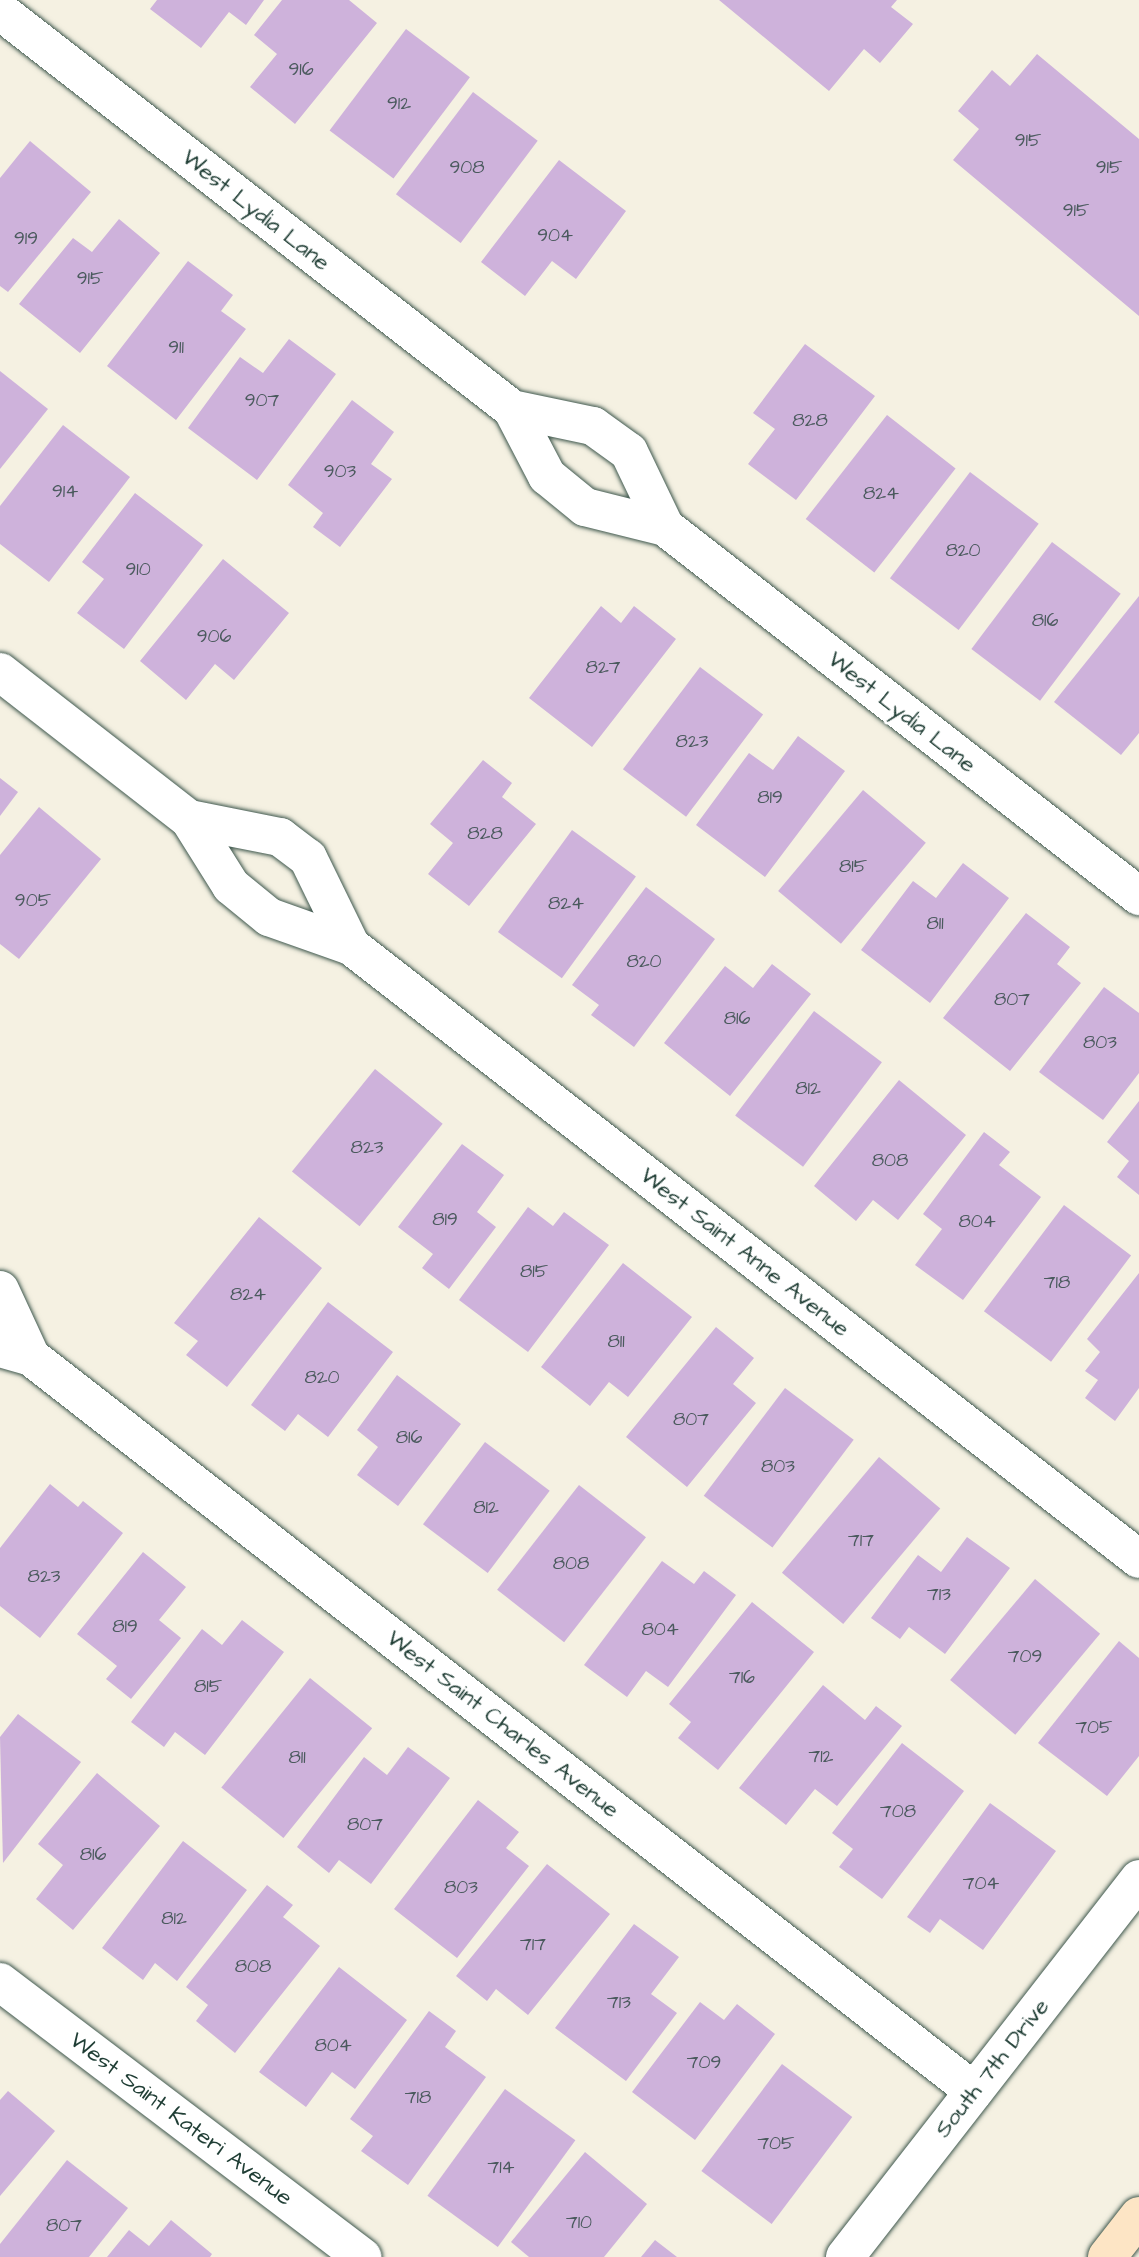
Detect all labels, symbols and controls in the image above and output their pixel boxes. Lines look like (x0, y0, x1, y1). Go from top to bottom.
house number: 916 (288, 59, 314, 81)
house number: 912 (387, 93, 411, 115)
house number: 915 (1015, 130, 1041, 152)
street label: West Lydia Lane (176, 144, 336, 276)
house number: 908 (449, 157, 485, 179)
house number: 915 (1096, 157, 1122, 179)
house number: 915 (1063, 200, 1089, 222)
house number: 904 (537, 225, 573, 247)
house number: 919 (14, 228, 38, 250)
house number: 915 (77, 268, 103, 290)
house number: 911 (168, 337, 184, 359)
house number: 907 (245, 390, 279, 412)
house number: 828 (792, 410, 828, 432)
house number: 903 (324, 461, 356, 483)
house number: 914 (52, 481, 78, 503)
house number: 824 (863, 483, 899, 505)
house number: 820 (945, 540, 981, 562)
house number: 910 (125, 559, 151, 581)
house number: 816 (1032, 610, 1058, 632)
house number: 906 (197, 626, 231, 648)
street label: West Lydia Lane (822, 646, 982, 778)
house number: 827 (586, 657, 620, 679)
house number: 823 (676, 731, 708, 753)
house number: 819 (757, 787, 783, 809)
house number: 828 (467, 823, 503, 845)
house number: 815 (839, 856, 867, 878)
house number: 905 (15, 890, 51, 912)
house number: 824 (548, 893, 584, 915)
house number: 811 (926, 913, 944, 935)
house number: 820 (626, 951, 662, 973)
house number: 807 (994, 989, 1030, 1011)
house number: 816 (724, 1008, 750, 1030)
house number: 803 (1083, 1032, 1117, 1054)
house number: 812 (795, 1078, 821, 1100)
house number: 823 (351, 1137, 383, 1159)
house number: 808 (872, 1150, 908, 1172)
street label: West Saint Anne Avenue (635, 1162, 855, 1342)
house number: 819 (432, 1209, 458, 1231)
house number: 804 (958, 1211, 996, 1233)
house number: 815 (520, 1261, 548, 1283)
house number: 718 (1044, 1272, 1070, 1294)
house number: 824 (230, 1284, 266, 1306)
house number: 811 (607, 1331, 625, 1353)
house number: 820 (304, 1367, 340, 1389)
house number: 807 (673, 1409, 709, 1431)
house number: 816 (396, 1427, 422, 1449)
house number: 803 (761, 1456, 795, 1478)
house number: 812 (473, 1497, 499, 1519)
house number: 717 (848, 1530, 874, 1552)
house number: 808 (553, 1553, 589, 1575)
house number: 823 (28, 1566, 60, 1588)
house number: 713 (927, 1584, 951, 1606)
house number: 819 (112, 1616, 138, 1638)
house number: 804 (641, 1619, 679, 1641)
street label: West Saint Charles Avenue (381, 1625, 625, 1823)
house number: 709 (1008, 1646, 1042, 1668)
house number: 716 (729, 1667, 755, 1689)
house number: 815 (194, 1676, 222, 1698)
house number: 705 (1075, 1717, 1113, 1739)
house number: 712 (809, 1746, 833, 1768)
house number: 811 (288, 1747, 306, 1769)
house number: 708 (880, 1801, 916, 1823)
house number: 807 (347, 1814, 383, 1836)
house number: 816 (80, 1844, 106, 1866)
house number: 704 (963, 1873, 999, 1895)
house number: 803 (444, 1877, 478, 1899)
house number: 812 (161, 1908, 187, 1930)
house number: 717 (520, 1934, 546, 1956)
house number: 808 (235, 1956, 271, 1978)
house number: 713 (607, 1992, 631, 2014)
street label: South 7th Drive (929, 1993, 1055, 2143)
street label: West Saint Kateri Avenue (64, 2026, 298, 2212)
house number: 804 (314, 2035, 352, 2057)
house number: 709 (687, 2052, 721, 2074)
house number: 718 (405, 2087, 431, 2109)
house number: 705 (757, 2133, 795, 2155)
house number: 714 (487, 2157, 515, 2179)
house number: 710 (566, 2212, 592, 2234)
house number: 807 (46, 2215, 82, 2237)

